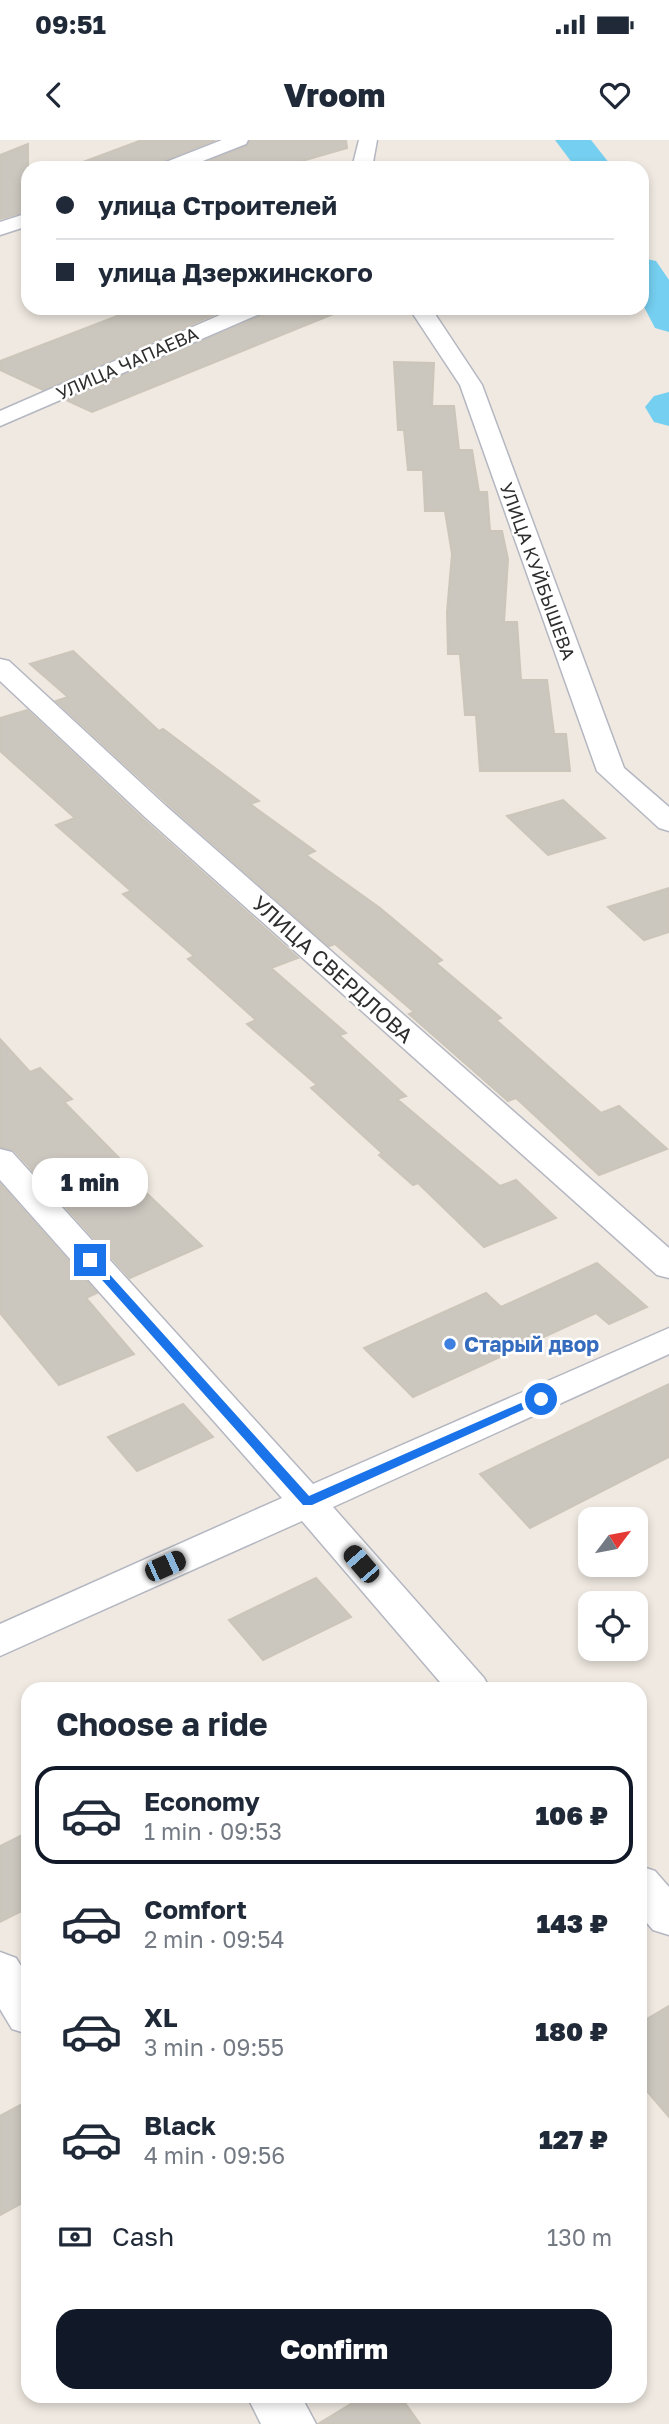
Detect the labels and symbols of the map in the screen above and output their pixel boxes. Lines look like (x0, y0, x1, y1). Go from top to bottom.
street label: УЛИЦА ЧАПАЕВА (53, 322, 201, 404)
street label: УЛИЦА КУЙБЫШЕВА (496, 479, 580, 663)
street label: УЛИЦА СВЕРДЛОВА (247, 890, 419, 1048)
callout: 1 min (32, 1158, 148, 1208)
route end (74, 1244, 106, 1276)
place label: Старый двор (464, 1331, 599, 1357)
marker: Старый двор (442, 1336, 458, 1352)
route start (525, 1383, 557, 1415)
north arrow (578, 1507, 648, 1577)
car (340, 1541, 383, 1587)
car (142, 1548, 189, 1584)

